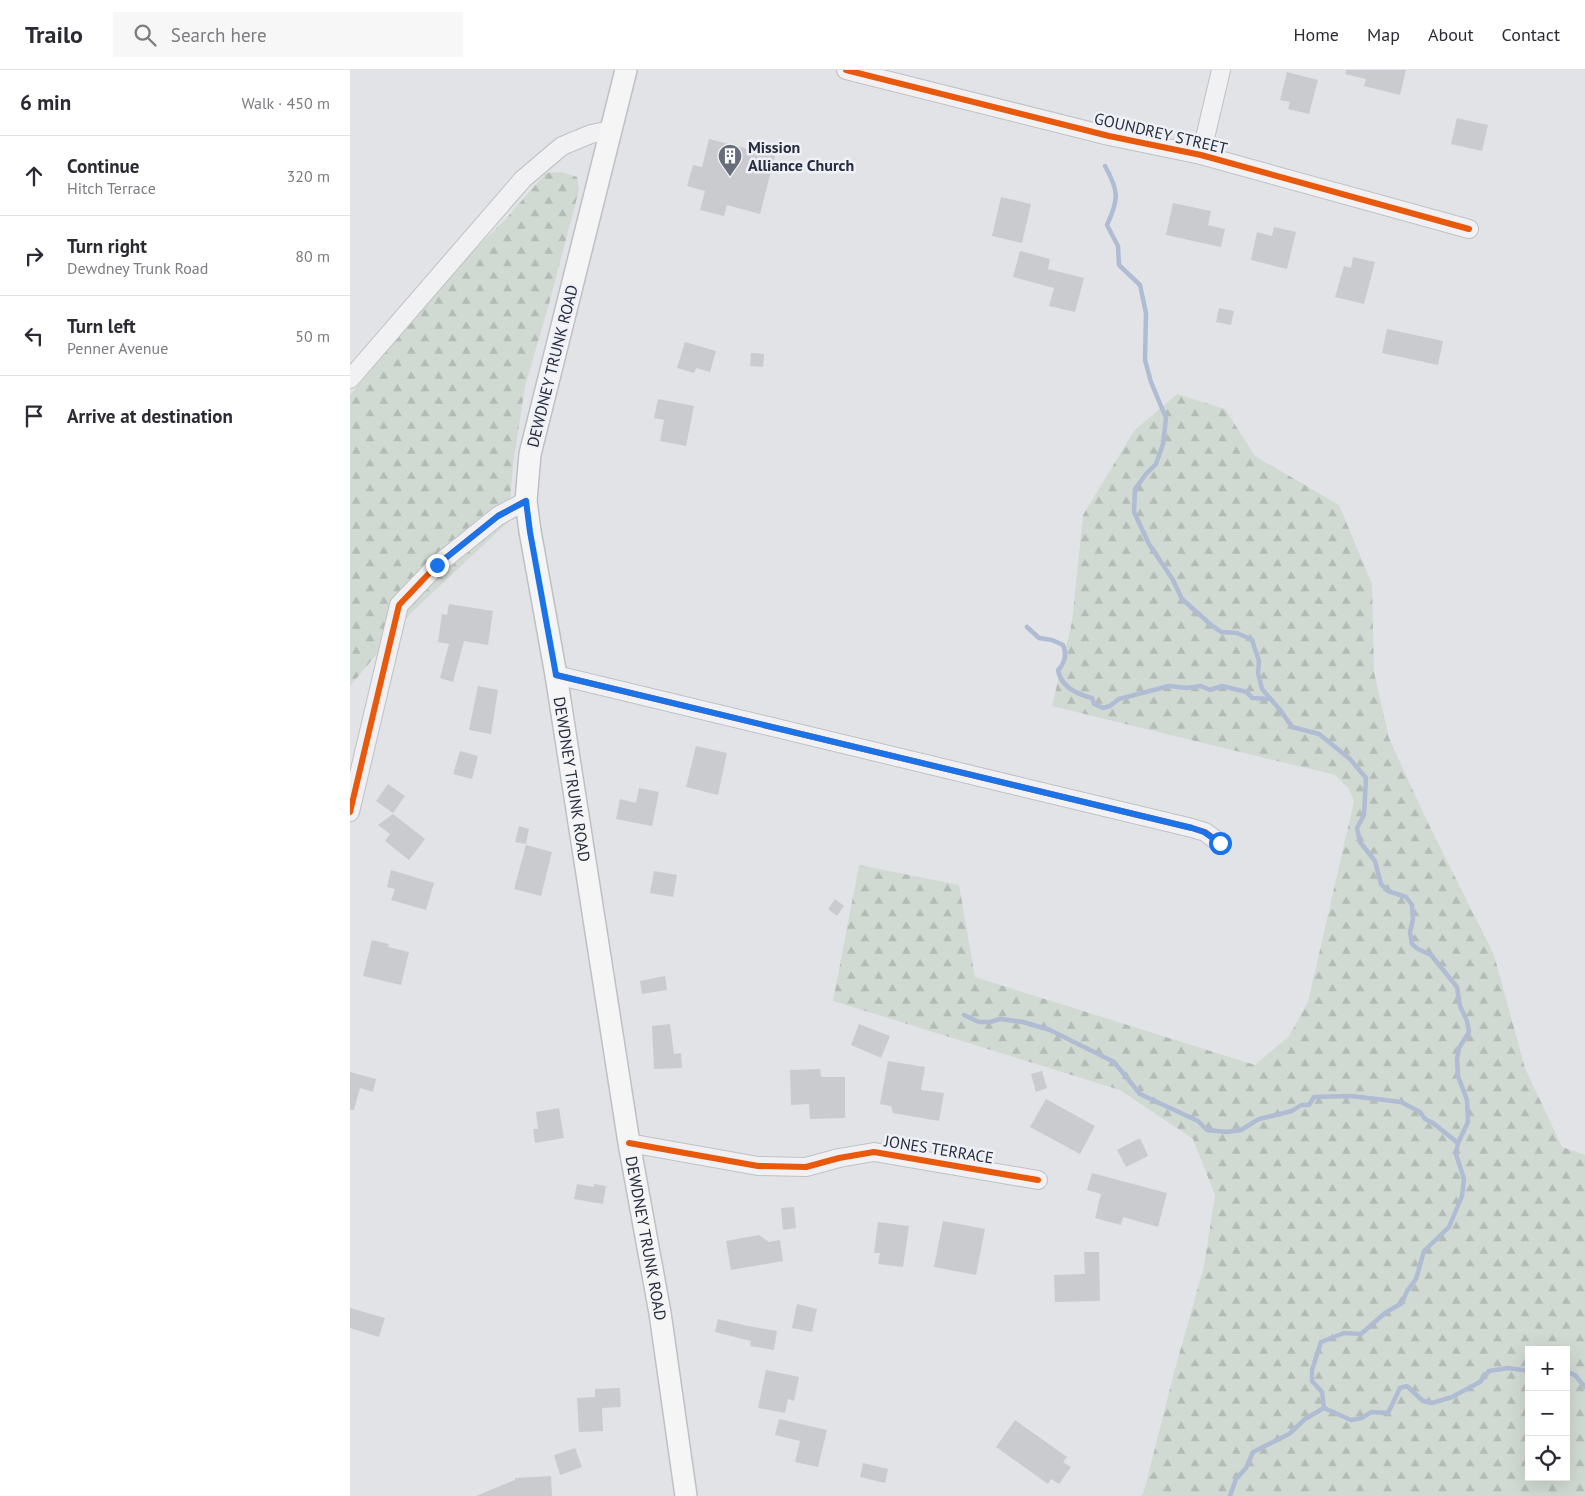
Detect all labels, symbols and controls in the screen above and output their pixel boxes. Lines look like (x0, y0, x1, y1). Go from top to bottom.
search box (113, 12, 463, 57)
text: Trailo (25, 19, 83, 50)
icon: search (131, 21, 159, 49)
text: Search here (171, 23, 267, 47)
text: Home (1293, 23, 1339, 46)
text: Map (1367, 23, 1400, 46)
text: About (1428, 23, 1474, 46)
text: Contact (1502, 23, 1560, 46)
text: 6 min (20, 89, 71, 116)
text: Walk · 450 m (241, 93, 330, 113)
street label: GOUNDREY STREET (1092, 108, 1230, 158)
place label: Mission Alliance Church (748, 137, 854, 175)
building icon: Mission Alliance Church (717, 143, 743, 177)
text: Continue (67, 154, 139, 178)
icon: ahead (20, 162, 48, 190)
text: 320 m (287, 166, 330, 186)
text: Hitch Terrace (67, 178, 156, 198)
text: Turn right (67, 234, 147, 258)
icon: right (20, 242, 48, 270)
text: 80 m (295, 246, 330, 266)
text: Dewdney Trunk Road (67, 258, 208, 278)
street label: DEWDNEY TRUNK ROAD (522, 283, 582, 449)
text: Turn left (67, 314, 136, 338)
icon: left (20, 322, 48, 350)
text: 50 m (295, 326, 330, 346)
text: Penner Avenue (67, 338, 168, 358)
icon: arrive (20, 402, 48, 430)
text: Arrive at destination (67, 404, 233, 428)
route end (426, 554, 449, 577)
street label: DEWDNEY TRUNK ROAD (550, 695, 595, 863)
route start (1209, 832, 1232, 855)
street label: JONES TERRACE (882, 1130, 995, 1167)
street label: DEWDNEY TRUNK ROAD (622, 1154, 671, 1322)
map controls (1525, 1346, 1570, 1481)
button: + (1525, 1346, 1570, 1391)
button: − (1525, 1391, 1570, 1436)
button: locate (1525, 1436, 1570, 1481)

